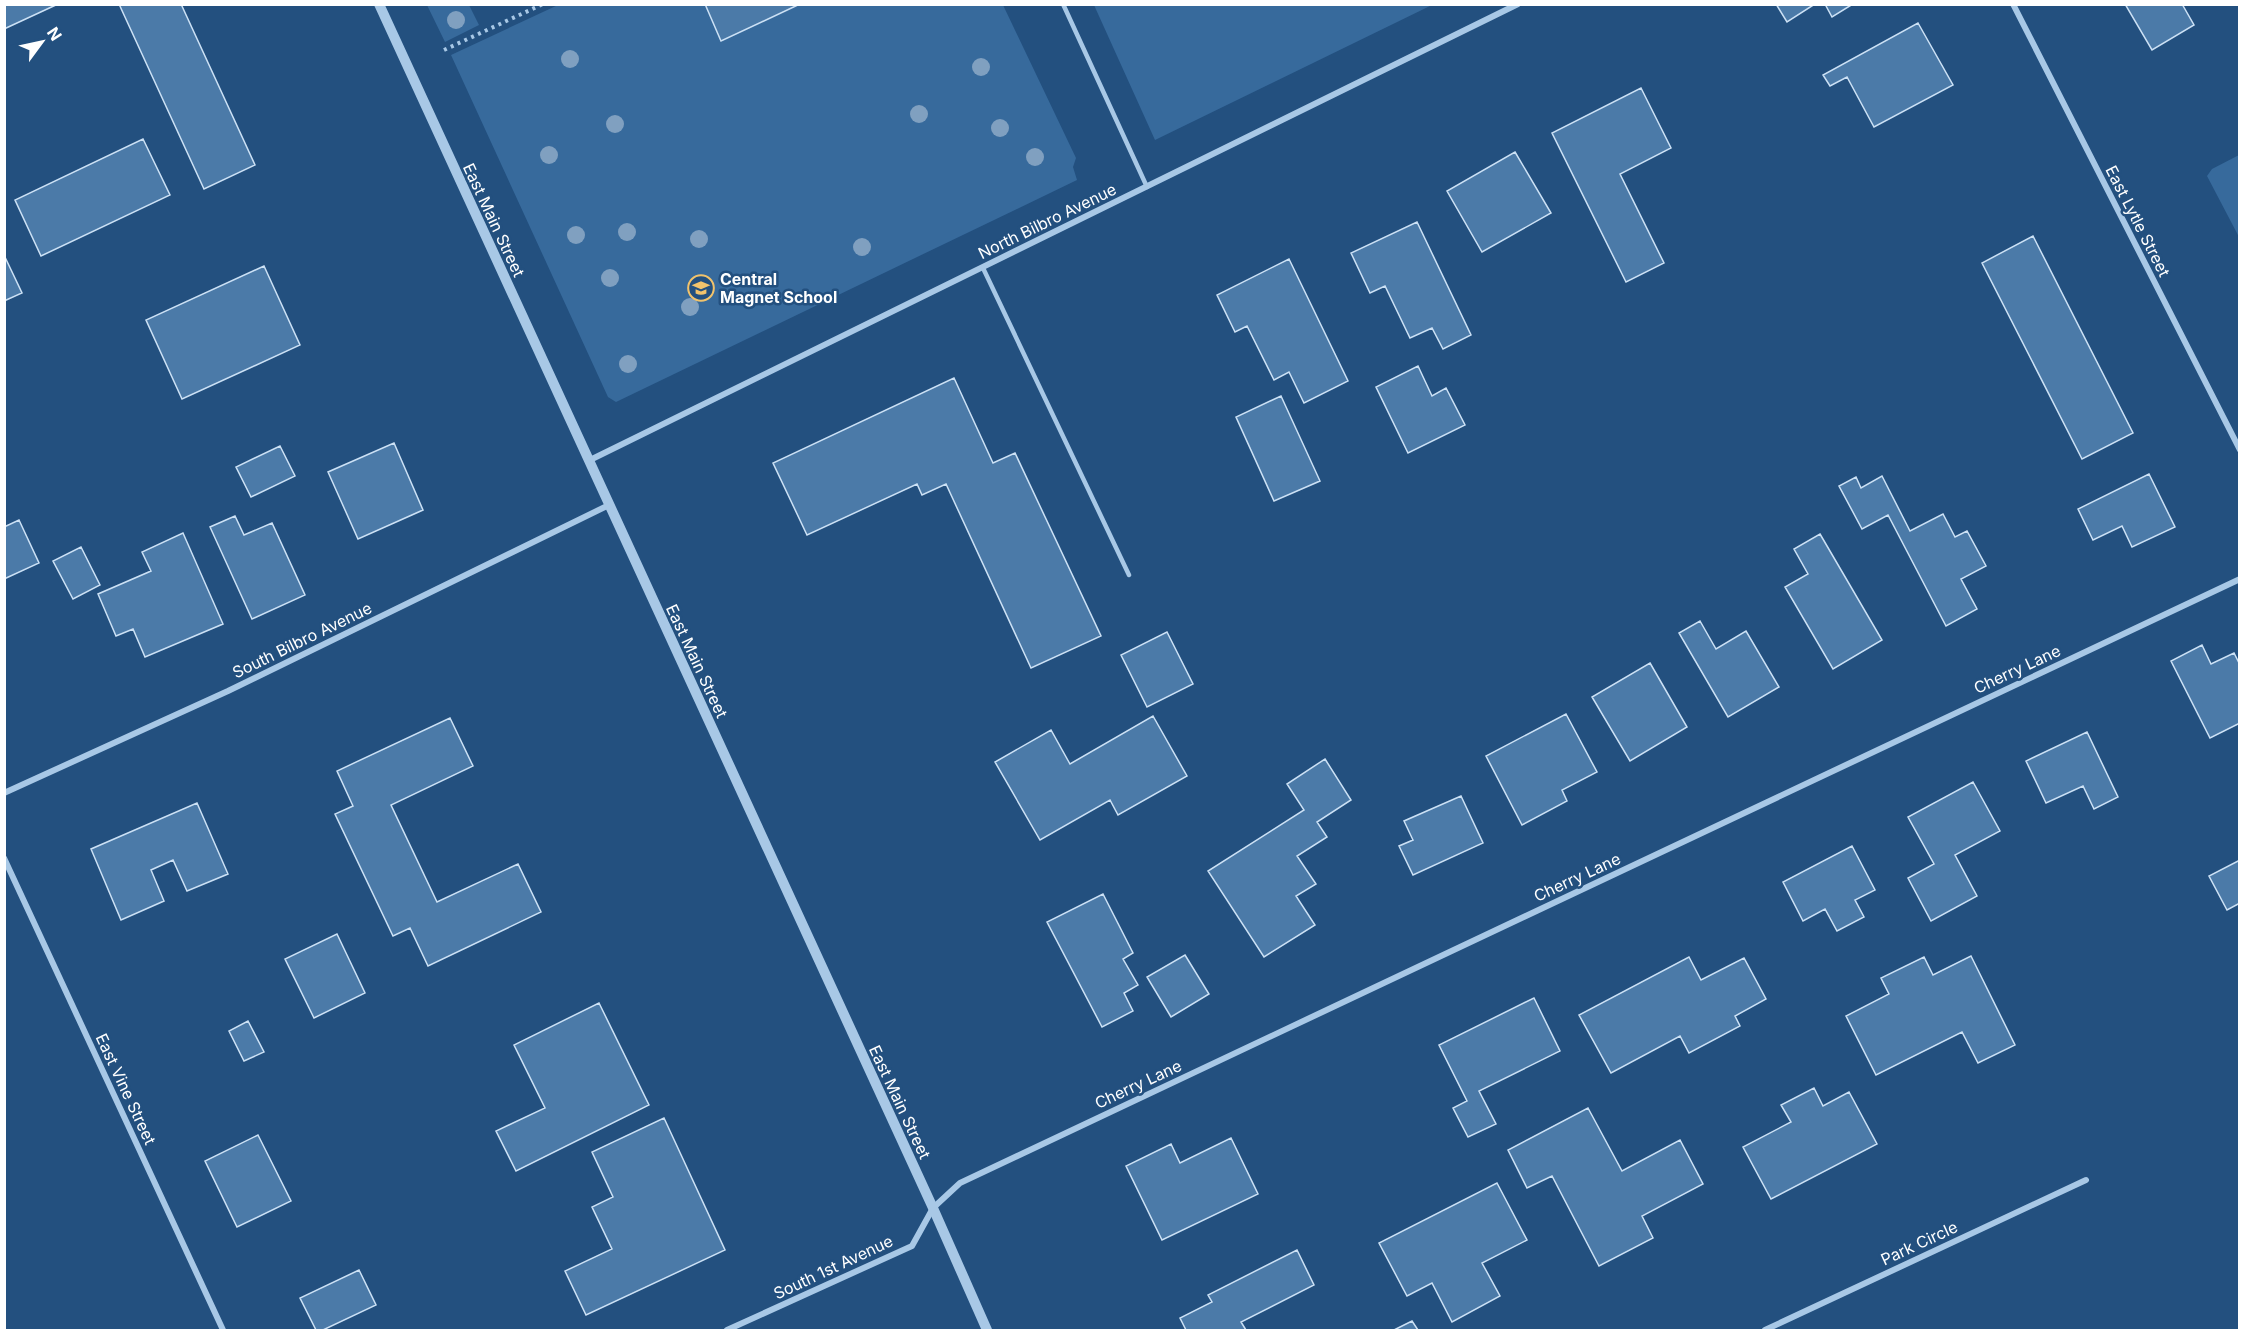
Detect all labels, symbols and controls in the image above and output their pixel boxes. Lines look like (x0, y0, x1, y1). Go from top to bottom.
north arrow (12, 12, 72, 72)
text: N (43, 23, 66, 44)
street label: East Main Street (459, 160, 529, 280)
street label: East Lytle Street (2101, 162, 2175, 280)
street label: North Bilbro Avenue (975, 179, 1119, 263)
place label: Central Magnet School (720, 269, 837, 307)
school or university icon: Central Magnet School (686, 273, 716, 303)
street label: South Bilbro Avenue (229, 598, 375, 682)
street label: East Main Street (662, 601, 732, 721)
street label: Cherry Lane (1970, 640, 2064, 698)
street label: Cherry Lane (1530, 848, 1624, 906)
street label: East Vine Street (92, 1030, 160, 1148)
street label: East Main Street (865, 1042, 935, 1162)
street label: Cherry Lane (1091, 1055, 1185, 1113)
street label: Park Circle (1877, 1217, 1961, 1269)
street label: South 1st Avenue (770, 1231, 896, 1303)

